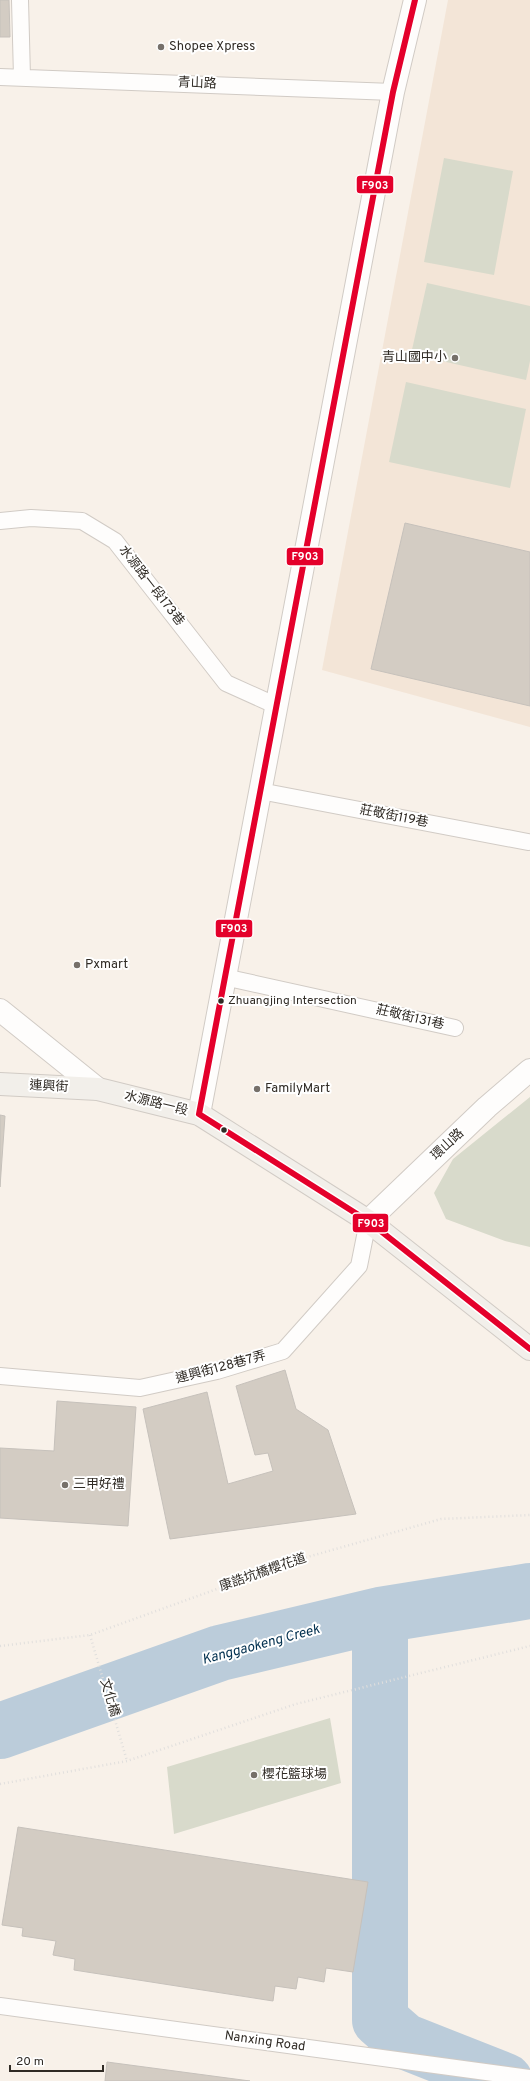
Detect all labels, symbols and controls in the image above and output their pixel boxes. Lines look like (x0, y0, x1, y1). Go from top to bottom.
place label: Shopee Xpress (169, 39, 255, 55)
marker: Shopee Xpress (156, 42, 166, 52)
street label: 青山路 (177, 75, 217, 93)
line badge: F903 (356, 175, 394, 194)
text: F903 (362, 179, 388, 193)
place label: 青山國中小 (382, 350, 447, 366)
marker: 青山國中小 (450, 353, 460, 363)
street label: 水源路一段173巷 (115, 543, 187, 629)
line badge: F903 (286, 547, 324, 566)
text: F903 (292, 550, 318, 564)
street label: 莊敬街119巷 (358, 802, 430, 831)
line badge: F903 (215, 919, 253, 938)
text: F903 (221, 922, 247, 936)
place label: Pxmart (85, 957, 128, 973)
marker: Pxmart (72, 960, 82, 970)
place label: Zhuangjing Intersection (228, 993, 357, 1009)
marker: Zhuangjing Intersection (216, 996, 226, 1006)
street label: 莊敬街131巷 (374, 1001, 446, 1034)
street label: 連興街 (29, 1078, 69, 1096)
place label: FamilyMart (265, 1081, 330, 1097)
marker: FamilyMart (252, 1084, 262, 1094)
street label: 水源路一段 (123, 1088, 189, 1120)
unlabelled marker (219, 1125, 229, 1135)
street label: 環山路 (428, 1126, 468, 1164)
line badge: F903 (352, 1213, 389, 1233)
text: F903 (358, 1217, 384, 1231)
street label: 連興街128巷7弄 (174, 1348, 268, 1388)
place label: 三甲好禮 (73, 1476, 125, 1493)
marker: 三甲好禮 (60, 1480, 70, 1490)
street label: 康誥坑橋櫻花道 (217, 1550, 309, 1595)
water label: Kanggaokeng Creek (200, 1621, 323, 1669)
street label: 文化橋 (96, 1677, 123, 1719)
place label: 櫻花籃球場 (262, 1767, 327, 1783)
marker: 櫻花籃球場 (249, 1770, 259, 1780)
street label: Nanxing Road (224, 2028, 306, 2056)
scale bar (10, 2047, 103, 2073)
text: 20 m (16, 2054, 44, 2070)

